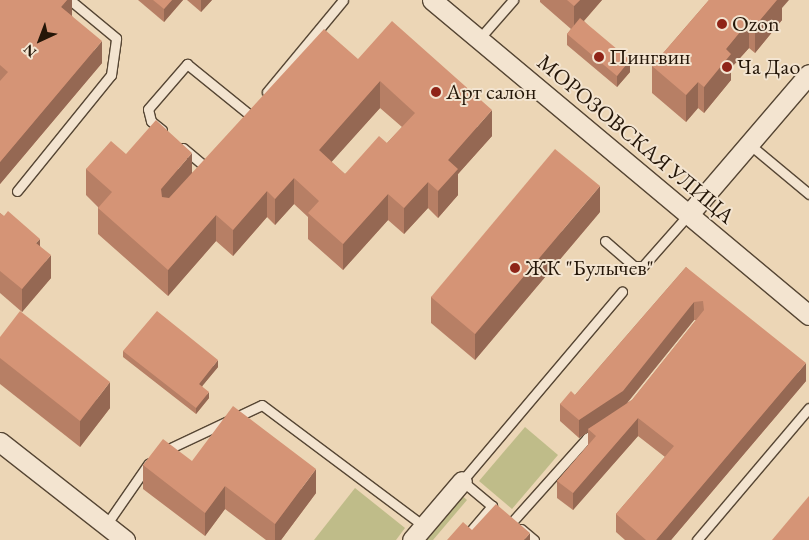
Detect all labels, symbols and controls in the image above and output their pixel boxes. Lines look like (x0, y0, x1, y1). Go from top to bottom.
place label: Ozon (732, 11, 780, 37)
north arrow (15, 15, 65, 65)
marker: Ozon (716, 18, 728, 30)
text: N (19, 41, 40, 61)
place label: Пингвин (609, 44, 690, 70)
street label: МОРОЗОВСКАЯ УЛИЦА (532, 49, 740, 229)
marker: Пингвин (593, 51, 605, 63)
place label: Ча Дао (737, 54, 800, 80)
marker: Ча Дао (721, 61, 733, 73)
place label: Арт салон (446, 79, 536, 105)
marker: Арт салон (430, 86, 442, 98)
place label: ЖК "Булычев" (525, 255, 654, 281)
marker: ЖК "Булычев" (509, 262, 521, 274)

